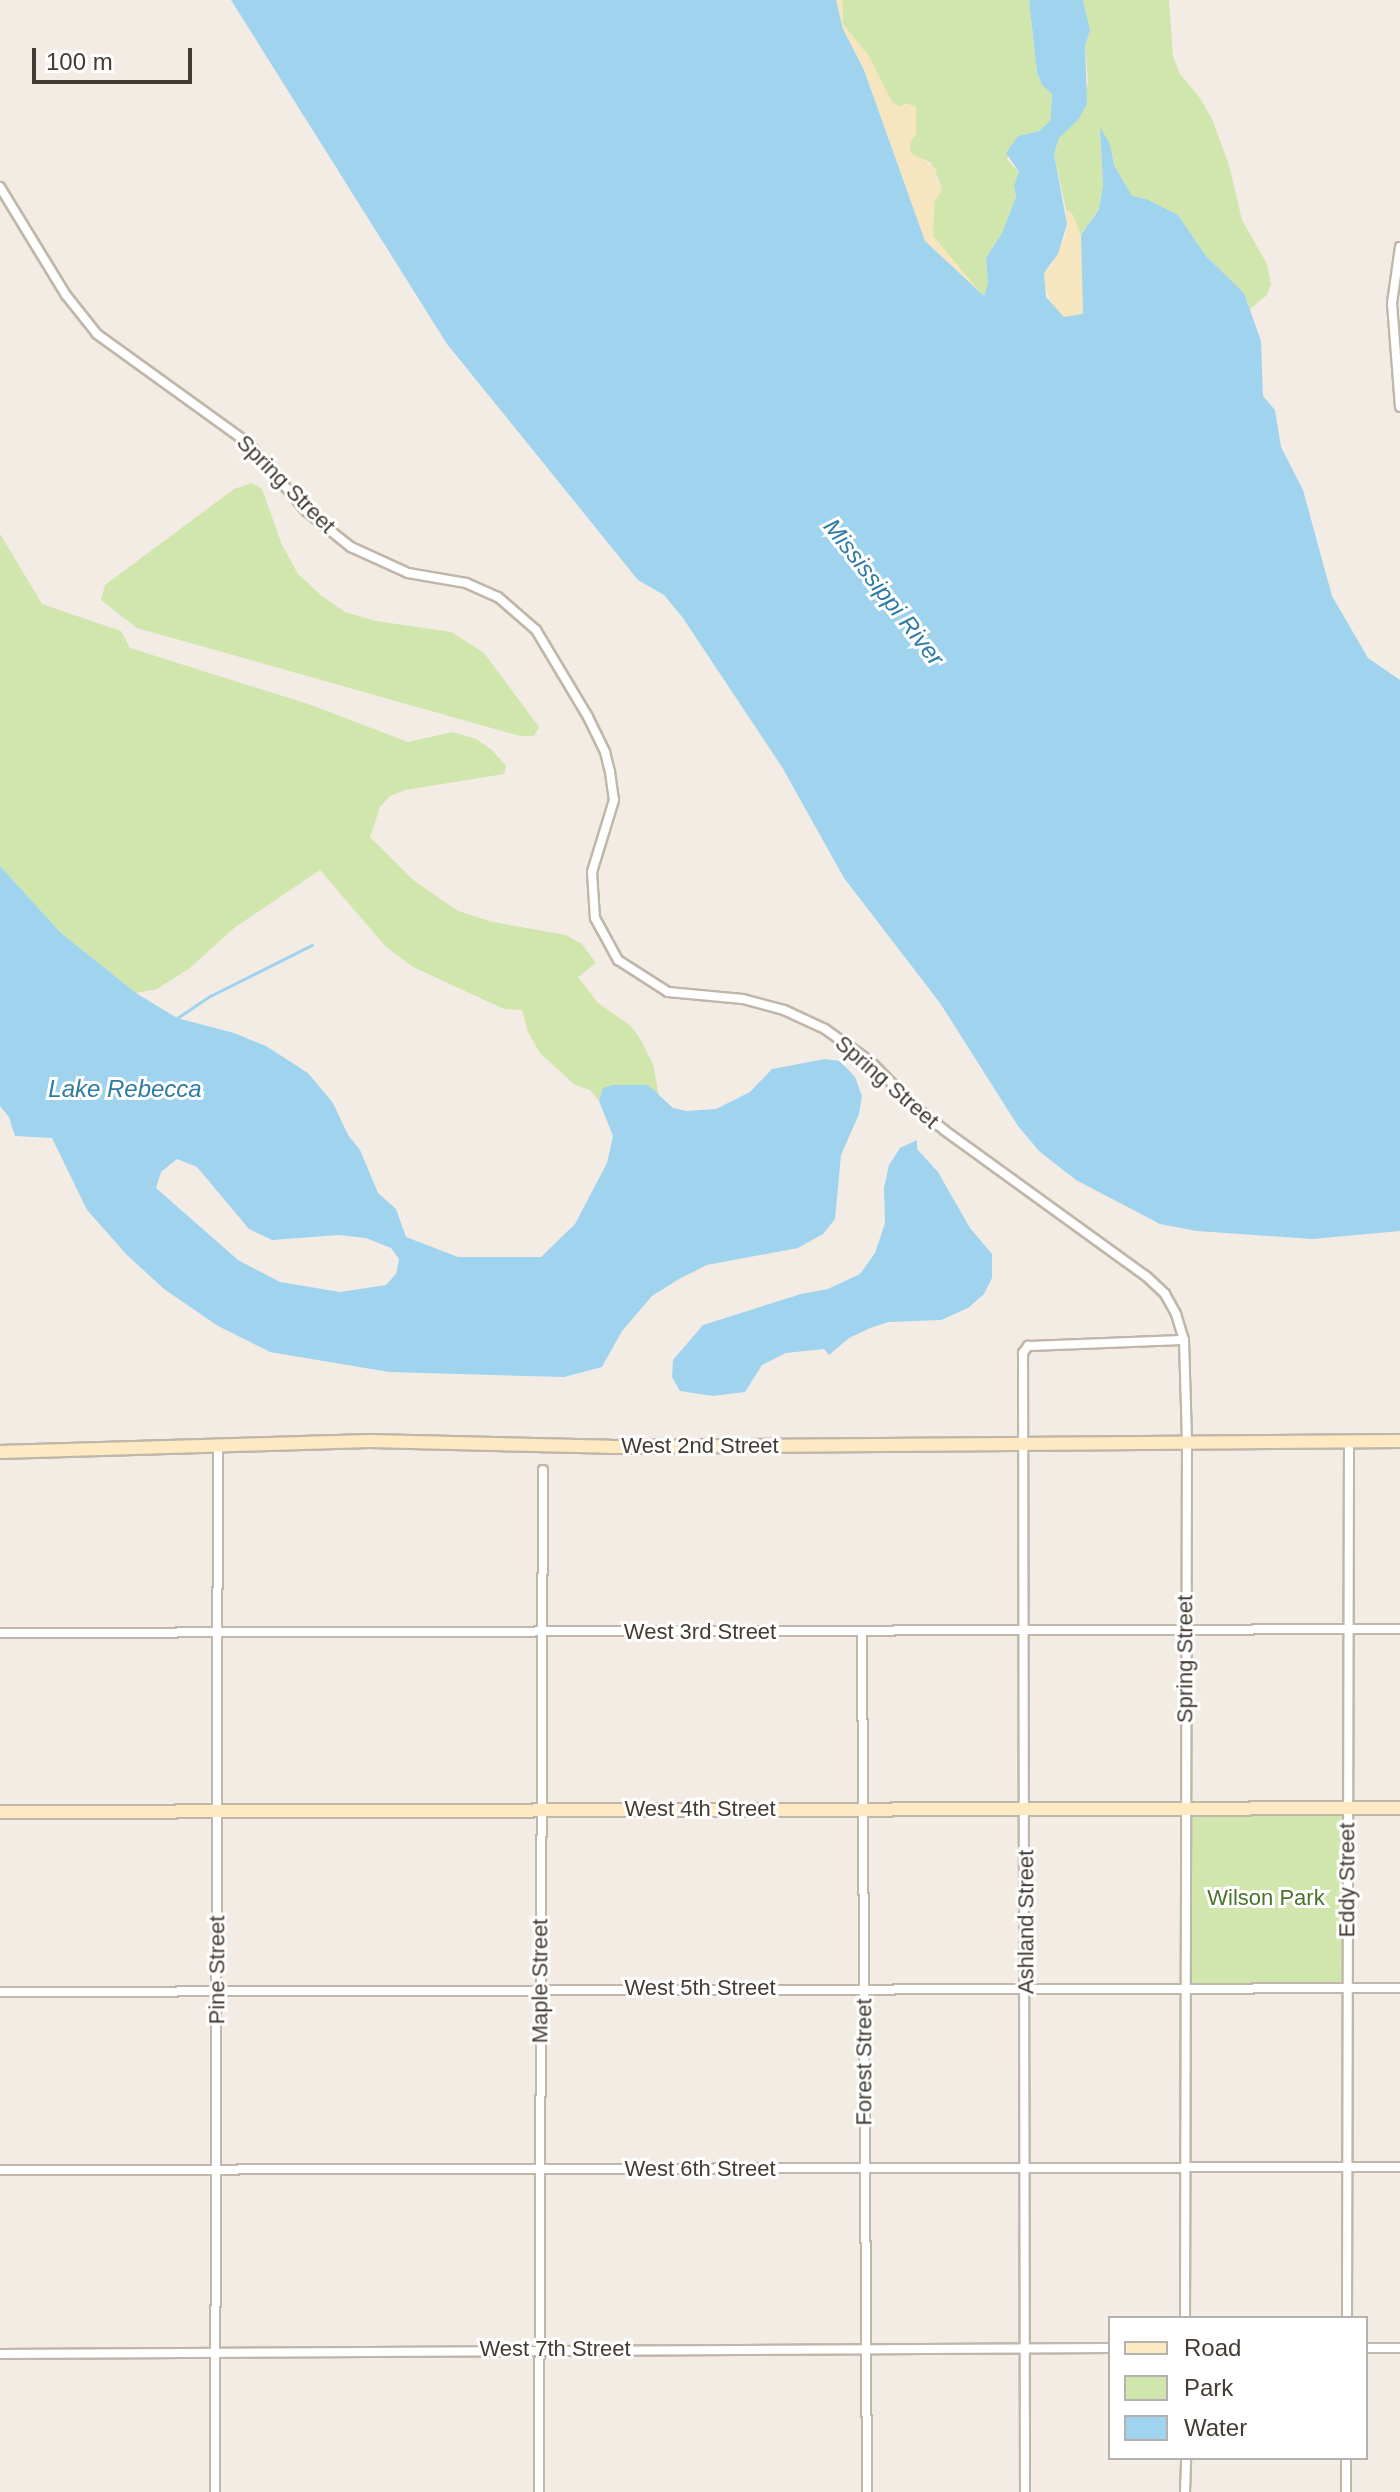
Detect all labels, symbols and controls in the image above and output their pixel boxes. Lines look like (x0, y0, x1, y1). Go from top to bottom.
scale bar (36, 32, 196, 82)
text: 100 m (46, 48, 113, 75)
street label: Spring Street (231, 429, 341, 539)
water label: Mississippi River (818, 513, 950, 671)
street label: Spring Street (830, 1030, 944, 1134)
water label: Lake Rebecca (48, 1075, 202, 1103)
street label: West 2nd Street (621, 1433, 779, 1459)
street label: Spring Street (1172, 1595, 1198, 1723)
street label: West 3rd Street (624, 1619, 776, 1645)
street label: West 4th Street (624, 1796, 776, 1822)
street label: Eddy Street (1334, 1823, 1360, 1937)
street label: Ashland Street (1013, 1850, 1039, 1994)
park label: Wilson Park (1207, 1885, 1325, 1911)
street label: Pine Street (204, 1916, 230, 2024)
street label: Maple Street (527, 1919, 553, 2043)
street label: West 5th Street (624, 1975, 776, 2001)
street label: Forest Street (851, 1998, 877, 2126)
street label: West 6th Street (624, 2156, 776, 2182)
legend (1108, 2316, 1368, 2460)
text: Road (1184, 2334, 1241, 2361)
street label: West 7th Street (479, 2336, 631, 2362)
text: Park (1184, 2374, 1233, 2401)
text: Water (1184, 2414, 1247, 2441)

